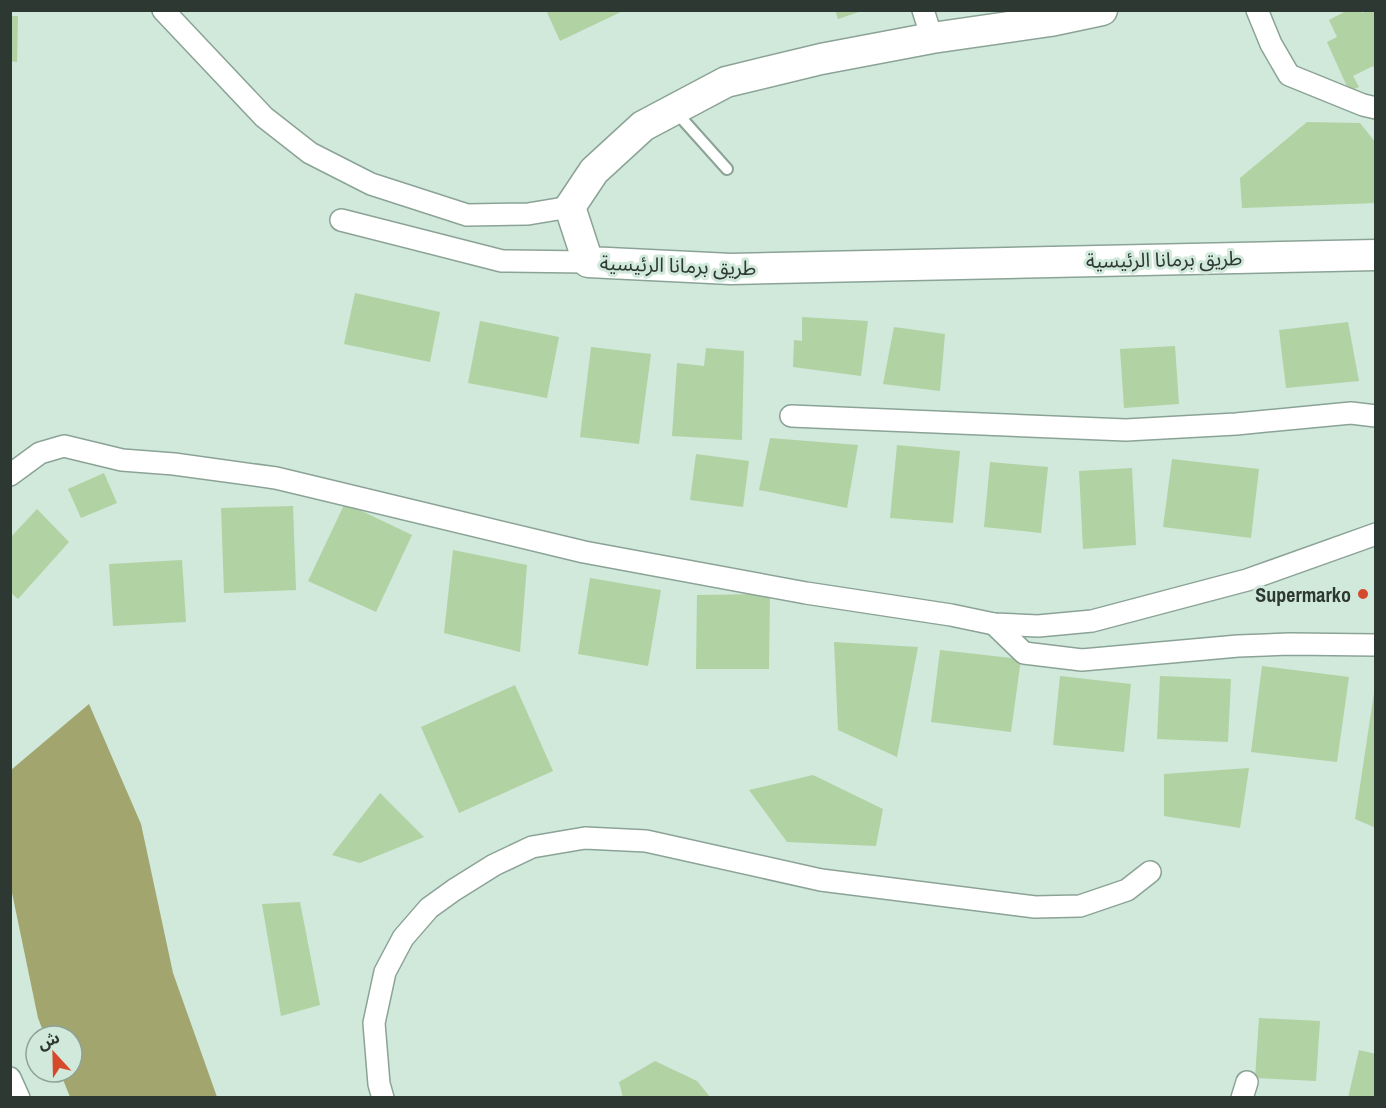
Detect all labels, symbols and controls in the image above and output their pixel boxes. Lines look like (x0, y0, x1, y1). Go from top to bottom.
street label: طريق برمانا الرئيسية (1086, 244, 1242, 274)
street label: طريق برمانا الرئيسية (599, 249, 757, 281)
place label: Supermarko (1255, 581, 1351, 608)
marker: Supermarko (1356, 587, 1370, 601)
north arrow (24, 1024, 84, 1084)
text: ش (34, 1026, 63, 1054)

